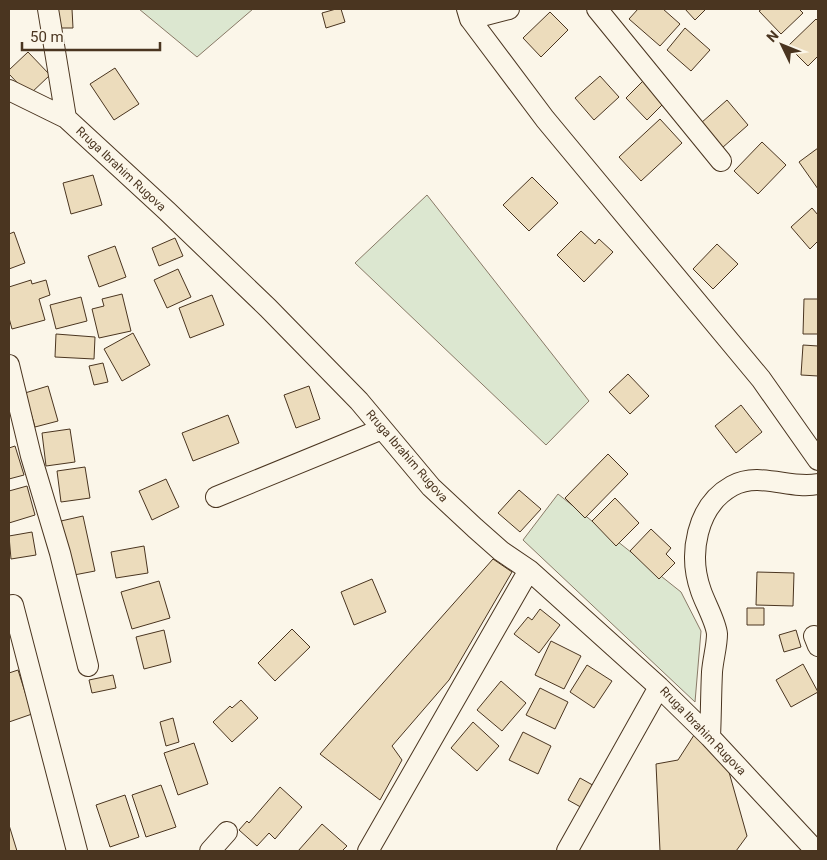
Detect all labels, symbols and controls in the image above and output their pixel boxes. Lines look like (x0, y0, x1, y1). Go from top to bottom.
scale bar (22, 20, 160, 52)
north arrow (757, 20, 807, 70)
text: N (763, 27, 782, 45)
text: 50 m (30, 28, 64, 46)
street label: Rruga Ibrahim Rugova (73, 124, 169, 214)
street label: Rruga Ibrahim Rugova (363, 407, 451, 505)
street label: Rruga Ibrahim Rugova (657, 684, 749, 778)

